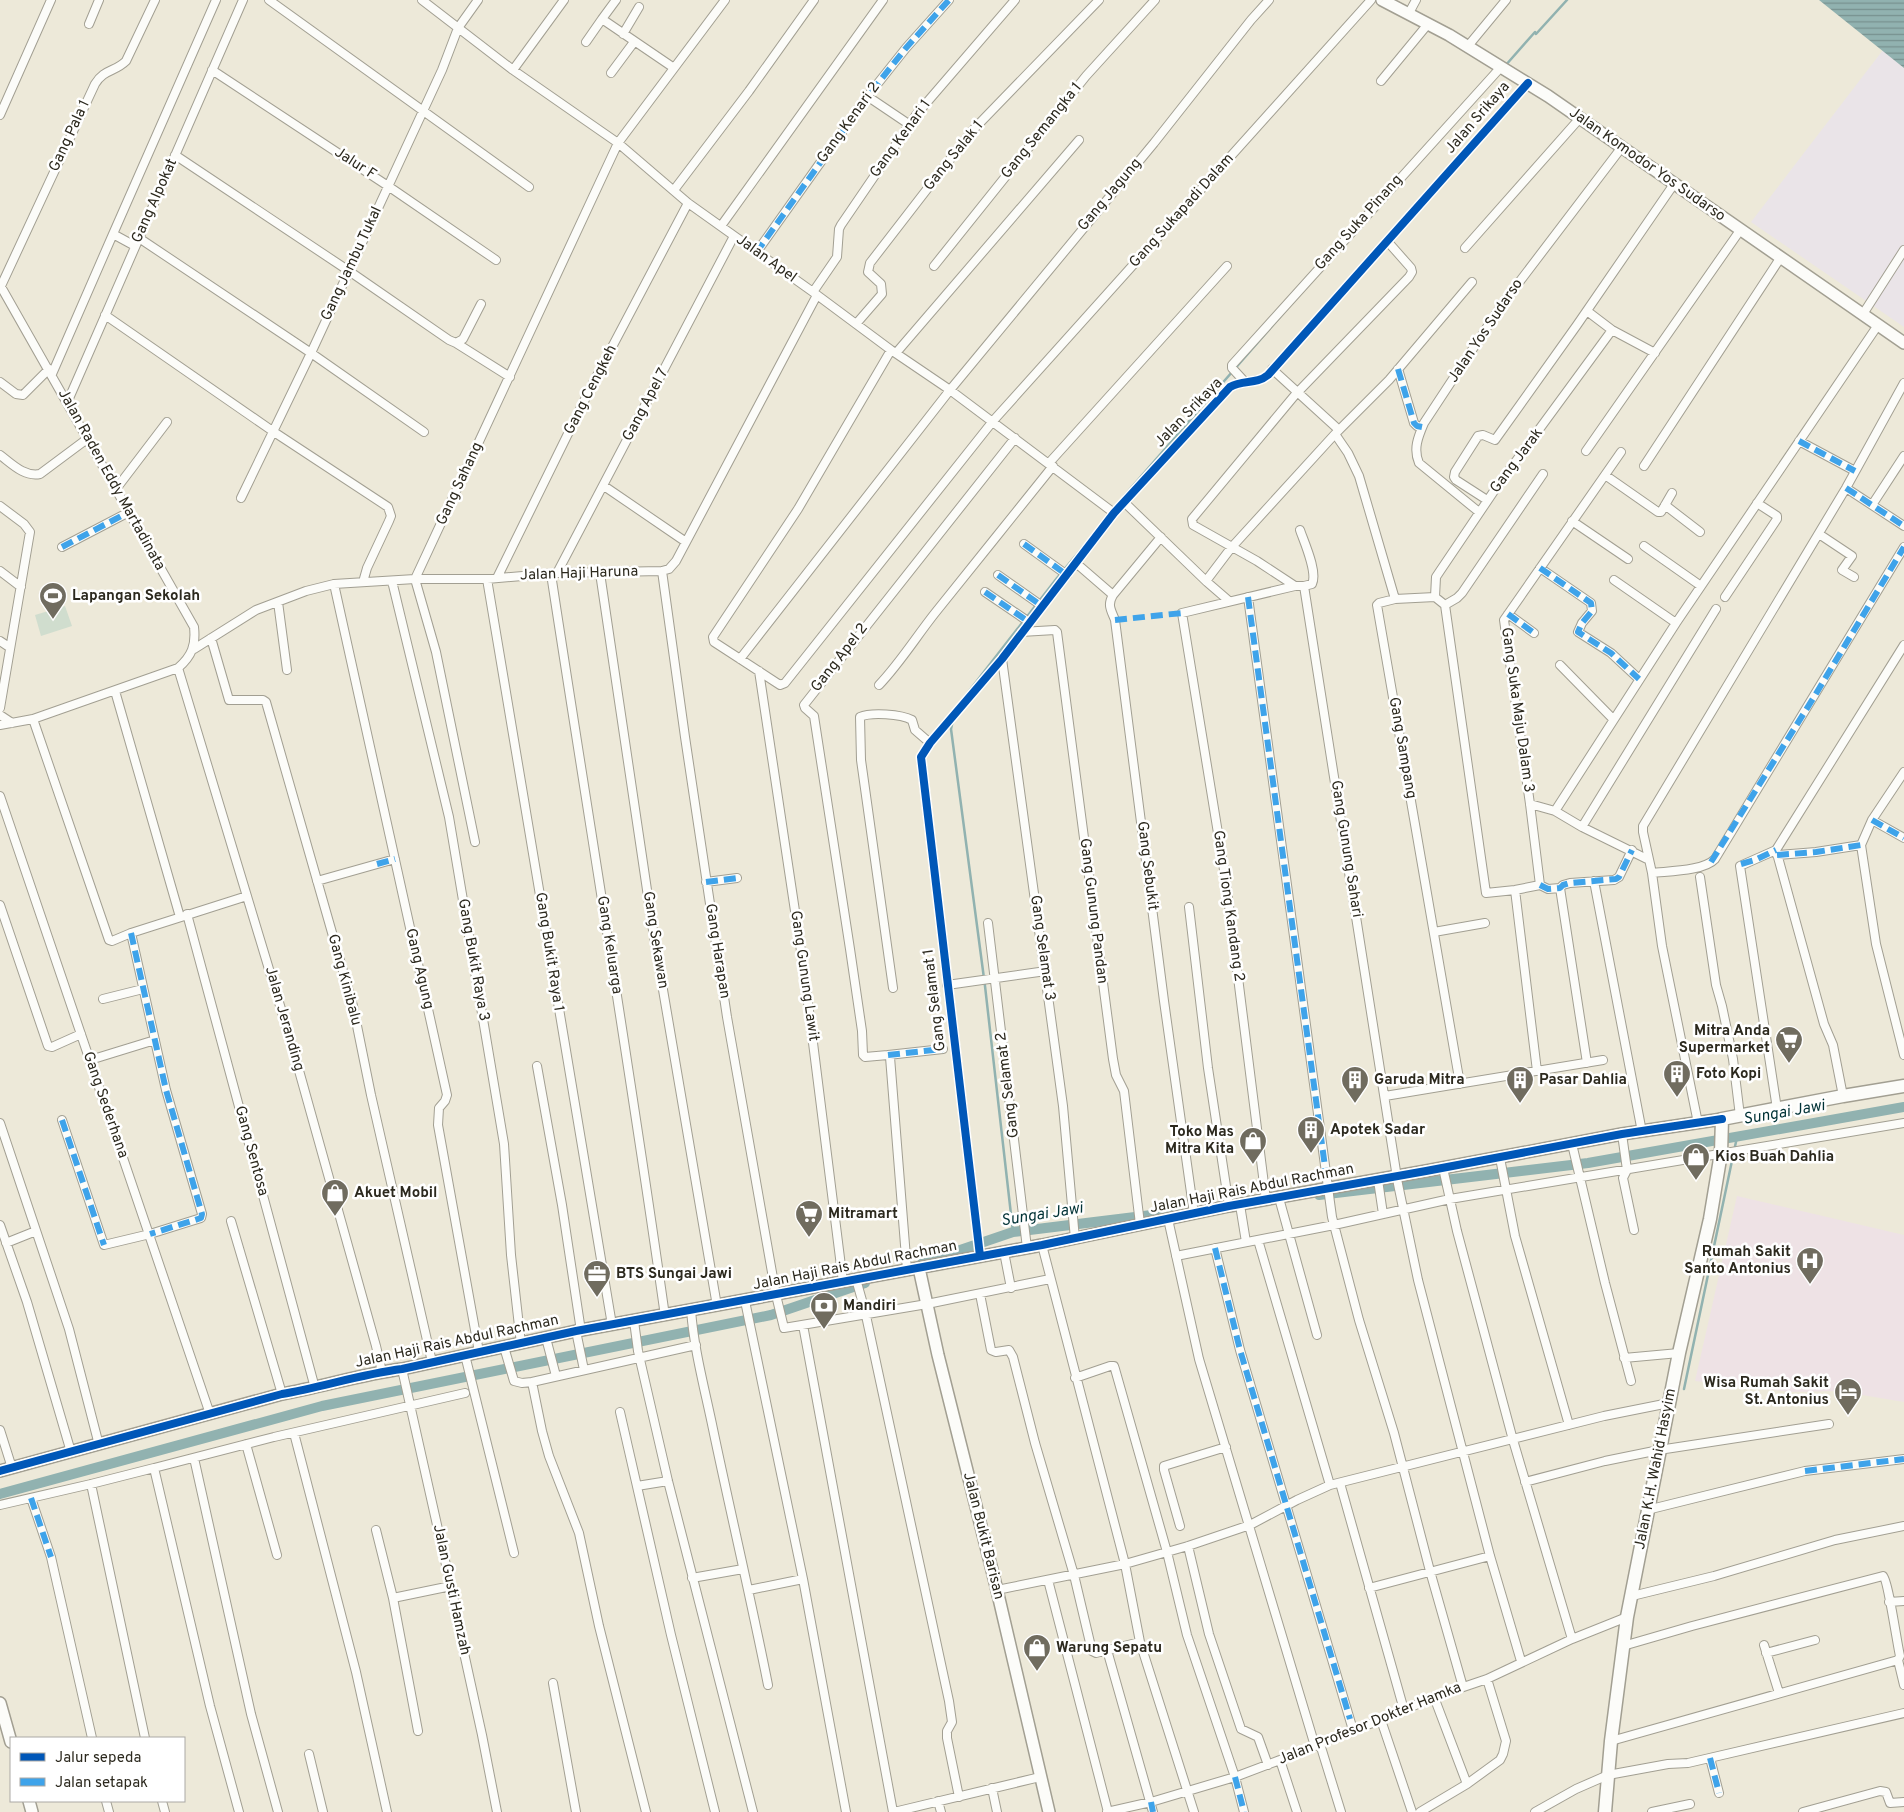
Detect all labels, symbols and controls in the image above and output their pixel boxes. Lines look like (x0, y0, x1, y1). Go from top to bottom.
street label: Jalan Srikaya (1441, 78, 1515, 158)
street label: Gang Kenari 2 (813, 79, 885, 167)
street label: Gang Semangka 1 (997, 79, 1087, 183)
street label: Gang Kenari 1 (866, 96, 936, 182)
street label: Gang Pala 1 (45, 97, 95, 175)
street label: Jalan Komodor Yos Sudarso (1565, 104, 1729, 226)
street label: Gang Salak 1 (920, 117, 988, 195)
street label: Jalur F (330, 143, 380, 185)
street label: Gang Sukapadi Dalam (1126, 150, 1238, 272)
street label: Gang Jagung (1074, 155, 1146, 235)
street label: Gang Alpokat (128, 156, 182, 246)
street label: Gang Suka Pinang (1311, 171, 1407, 275)
street label: Gang Jambu Tukal (317, 204, 387, 324)
street label: Jalan Apel (732, 231, 800, 287)
street label: Jalan Yos Sudarso (1444, 275, 1528, 387)
street label: Gang Cengkeh (560, 342, 622, 438)
street label: Gang Apel 7 (619, 365, 673, 445)
street label: Jalan Srikaya (1151, 374, 1227, 452)
street label: Jalan Raden Eddy Martadinata (53, 386, 169, 574)
street label: Gang Jarak (1486, 425, 1548, 497)
street label: Gang Sahang (432, 439, 488, 529)
street label: Jalan Haji Haruna (520, 562, 638, 586)
sports icon: Lapangan Sekolah (38, 581, 68, 620)
place label: Lapangan Sekolah (72, 587, 200, 606)
street label: Gang Apel 2 (807, 620, 873, 696)
street label: Gang Suka Maju Dalam 3 (1496, 626, 1538, 794)
street label: Gang Sampang (1384, 696, 1420, 800)
street label: Gang Gunung Sahari (1326, 779, 1366, 919)
street label: Gang Sebukit (1132, 820, 1162, 912)
street label: Gang Tiong Kandang 2 (1208, 829, 1248, 983)
street label: Gang Gunung Pandan (1075, 837, 1111, 985)
street label: Gang Sekawan (638, 890, 672, 990)
street label: Gang Bukit Raya 1 (530, 891, 568, 1013)
street label: Gang Selamat 3 (1025, 894, 1059, 1002)
street label: Gang Keluarga (592, 895, 626, 995)
street label: Gang Bukit Raya 3 (453, 897, 493, 1023)
street label: Gang Harapan (700, 902, 734, 1000)
street label: Gang Gunung Lawit (785, 909, 823, 1043)
street label: Gang Agung (400, 927, 438, 1011)
street label: Gang Kinibalu (323, 932, 365, 1028)
street label: Gang Selamat 1 (919, 948, 951, 1052)
street label: Jalan Jeranding (260, 964, 308, 1074)
place label: Mitra Anda Supermarket (1679, 1022, 1770, 1058)
supermarket icon: Mitra Anda Supermarket (1774, 1025, 1804, 1064)
street label: Gang Selamat 2 (992, 1031, 1024, 1139)
street label: Gang Sederhana (78, 1049, 132, 1161)
building icon: Foto Kopi (1662, 1059, 1692, 1098)
building icon: Garuda Mitra (1340, 1065, 1370, 1104)
building icon: Pasar Dahlia (1505, 1065, 1535, 1104)
place label: Foto Kopi (1696, 1065, 1761, 1084)
place label: Garuda Mitra (1374, 1071, 1465, 1090)
place label: Pasar Dahlia (1539, 1071, 1627, 1090)
water label: Sungai Jawi (1742, 1096, 1827, 1130)
street label: Gang Sentosa (230, 1104, 272, 1198)
building icon: Apotek Sadar (1296, 1115, 1326, 1154)
place label: Apotek Sadar (1330, 1121, 1426, 1140)
place label: Toko Mas Mitra Kita (1165, 1123, 1234, 1159)
shop icon: Toko Mas Mitra Kita (1238, 1126, 1268, 1165)
shop icon: Kios Buah Dahlia (1681, 1142, 1711, 1181)
place label: Kios Buah Dahlia (1715, 1148, 1834, 1167)
street label: Jalan Haji Rais Abdul Rachman (1148, 1160, 1356, 1218)
shop icon: Akuet Mobil (320, 1178, 350, 1217)
place label: Akuet Mobil (354, 1184, 437, 1203)
water label: Sungai Jawi (1000, 1198, 1085, 1231)
supermarket icon: Mitramart (794, 1199, 824, 1238)
place label: Mitramart (828, 1205, 898, 1224)
street label: Jalan Haji Rais Abdul Rachman (751, 1237, 959, 1295)
place label: Rumah Sakit Santo Antonius (1684, 1243, 1791, 1279)
hospital icon: Rumah Sakit Santo Antonius (1795, 1246, 1825, 1285)
office icon: BTS Sungai Jawi (582, 1259, 612, 1298)
place label: BTS Sungai Jawi (616, 1265, 732, 1284)
bank icon: Mandiri (809, 1291, 839, 1330)
place label: Mandiri (843, 1297, 896, 1316)
street label: Jalan Haji Rais Abdul Rachman (353, 1311, 561, 1373)
place label: Wisa Rumah Sakit St. Antonius (1703, 1374, 1829, 1410)
hotel icon: Wisa Rumah Sakit St. Antonius (1833, 1377, 1863, 1416)
street label: Jalan K.H. Wahid Hasyim (1631, 1387, 1681, 1551)
street label: Jalan Bukit Barisan (958, 1470, 1008, 1602)
street label: Jalan Gusti Hamzah (428, 1523, 474, 1657)
shop icon: Warung Sepatu (1022, 1633, 1052, 1672)
place label: Warung Sepatu (1056, 1639, 1162, 1658)
street label: Jalan Profesor Dokter Hamka (1276, 1678, 1464, 1770)
legend (10, 1737, 185, 1802)
text: Jalur sepeda (55, 1749, 141, 1768)
text: Jalan setapak (55, 1774, 148, 1793)

